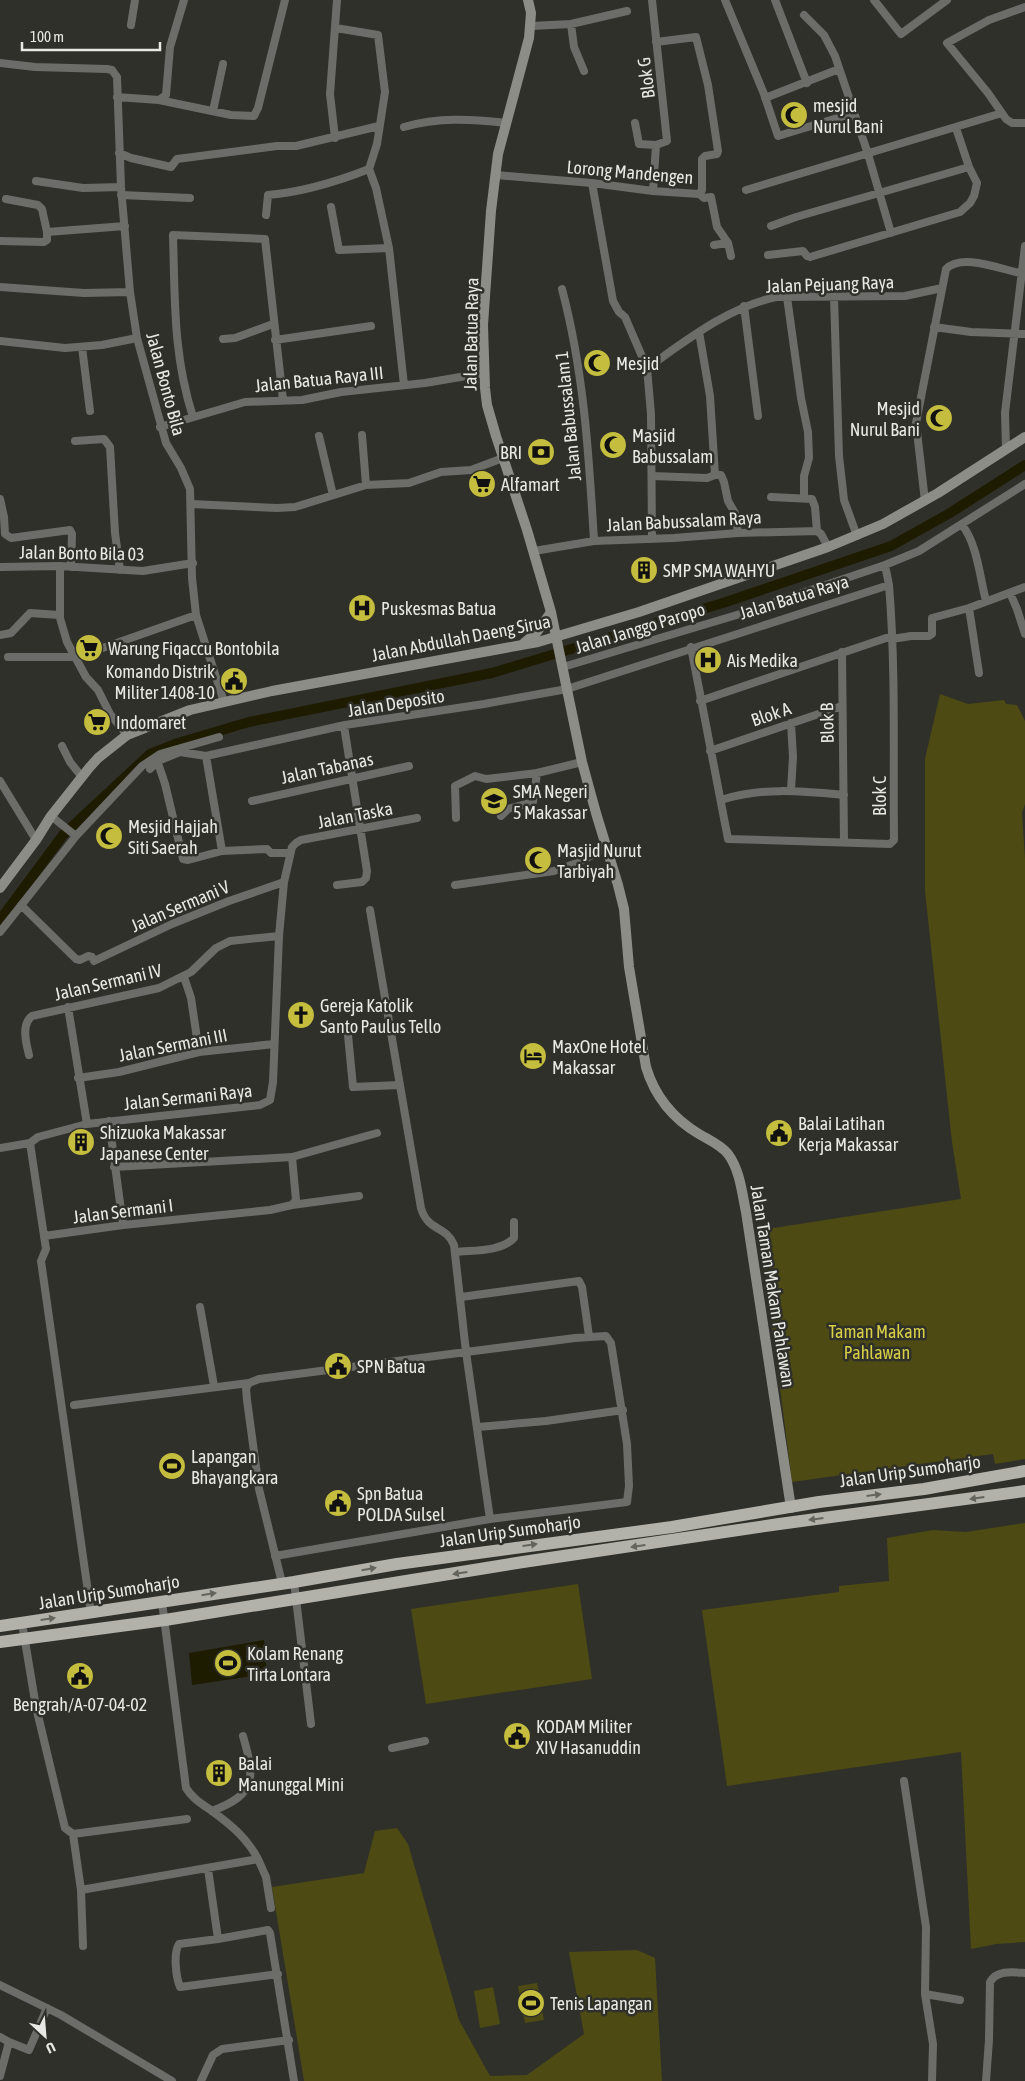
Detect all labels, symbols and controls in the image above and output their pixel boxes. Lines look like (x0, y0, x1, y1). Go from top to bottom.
scale bar (22, 20, 160, 52)
text: 100 m (30, 28, 64, 45)
street label: Blok G (633, 56, 659, 100)
place label: mesjid Nurul Bani (813, 95, 883, 137)
mosque icon: mesjid Nurul Bani (779, 100, 809, 130)
street label: Lorong Mandengen (566, 156, 694, 188)
street label: Jalan Pejuang Raya (765, 271, 895, 297)
street label: Jalan Batua Raya (460, 277, 482, 391)
street label: Jalan Bonto Bila (142, 330, 190, 438)
mosque icon: Mesjid (582, 348, 612, 378)
street label: Jalan Babussalam 1 (551, 350, 585, 482)
place label: Mesjid (616, 353, 659, 374)
street label: Jalan Batua Raya III (254, 362, 384, 396)
place label: Mesjid Nurul Bani (850, 398, 920, 440)
mosque icon: Mesjid Nurul Bani (924, 403, 954, 433)
place label: Masjid Babussalam (632, 425, 713, 467)
mosque icon: Masjid Babussalam (598, 430, 628, 460)
bank icon: BRI (526, 437, 556, 467)
place label: BRI (500, 442, 522, 463)
supermarket icon: Alfamart (467, 469, 497, 499)
place label: Alfamart (501, 474, 560, 495)
street label: Jalan Babussalam Raya (606, 506, 762, 536)
street label: Jalan Bonto Bila 03 (19, 541, 145, 565)
building icon: SMP SMA WAHYU (629, 555, 659, 585)
place label: SMP SMA WAHYU (663, 560, 775, 581)
street label: Jalan Batua Raya (737, 570, 851, 624)
hospital icon: Puskesmas Batua (347, 593, 377, 623)
place label: Puskesmas Batua (381, 598, 496, 619)
street label: Jalan Janggo Paropo (573, 598, 707, 658)
street label: Jalan Abdullah Daeng Sirua (370, 610, 552, 666)
supermarket icon: Warung Fiqaccu Bontobila (74, 633, 104, 663)
place label: Warung Fiqaccu Bontobila (108, 638, 280, 659)
hospital icon: Ais Medika (693, 645, 723, 675)
place label: Ais Medika (727, 650, 798, 671)
place label: Komando Distrik Militer 1408-10 (105, 661, 215, 703)
public building icon: Komando Distrik Militer 1408-10 (219, 666, 249, 696)
street label: Jalan Deposito (346, 685, 446, 721)
street label: Blok A (748, 697, 794, 731)
street label: Blok B (816, 702, 838, 743)
supermarket icon: Indomaret (82, 707, 112, 737)
place label: Indomaret (116, 712, 186, 733)
street label: Jalan Tabanas (279, 748, 375, 788)
street label: Blok C (869, 776, 890, 816)
place label: SMA Negeri 5 Makassar (513, 781, 588, 823)
school or university icon: SMA Negeri 5 Makassar (479, 786, 509, 816)
street label: Jalan Taska (316, 797, 394, 833)
place label: Mesjid Hajjah Siti Saerah (128, 816, 218, 858)
mosque icon: Mesjid Hajjah Siti Saerah (94, 821, 124, 851)
place label: Masjid Nurut Tarbiyah (557, 840, 642, 882)
mosque icon: Masjid Nurut Tarbiyah (523, 845, 553, 875)
street label: Jalan Sermani V (128, 876, 233, 936)
street label: Jalan Sermani IV (52, 959, 164, 1005)
place label: Gereja Katolik Santo Paulus Tello (320, 995, 441, 1037)
church icon: Gereja Katolik Santo Paulus Tello (286, 1000, 316, 1030)
street label: Jalan Sermani III (117, 1024, 229, 1066)
place label: MaxOne Hotel Makassar (552, 1036, 647, 1078)
hotel icon: MaxOne Hotel Makassar (518, 1041, 548, 1071)
street label: Jalan Sermani Raya (123, 1080, 253, 1114)
place label: Balai Latihan Kerja Makassar (798, 1113, 899, 1155)
public building icon: Balai Latihan Kerja Makassar (764, 1118, 794, 1148)
place label: Shizuoka Makassar Japanese Center (100, 1122, 227, 1164)
building icon: Shizuoka Makassar Japanese Center (66, 1127, 96, 1157)
street label: Jalan Taman Makam Pahlawan (747, 1183, 799, 1389)
street label: Jalan Sermani I (72, 1194, 174, 1228)
park label: Taman Makam Pahlawan (828, 1321, 926, 1363)
public building icon: SPN Batua (323, 1351, 353, 1381)
place label: SPN Batua (357, 1356, 426, 1377)
place label: Lapangan Bhayangkara (191, 1446, 278, 1488)
sports icon: Lapangan Bhayangkara (157, 1451, 187, 1481)
street label: Jalan Urip Sumoharjo (838, 1451, 982, 1491)
place label: Spn Batua POLDA Sulsel (357, 1483, 445, 1525)
public building icon: Spn Batua POLDA Sulsel (323, 1488, 353, 1518)
one-way arrow (866, 1491, 882, 1499)
one-way arrow (968, 1494, 984, 1502)
street label: Jalan Urip Sumoharjo (438, 1511, 582, 1551)
one-way arrow (807, 1515, 823, 1523)
one-way arrow (522, 1541, 538, 1549)
one-way arrow (629, 1542, 645, 1550)
one-way arrow (362, 1564, 378, 1572)
one-way arrow (451, 1569, 467, 1577)
street label: Jalan Urip Sumoharjo (37, 1571, 181, 1613)
one-way arrow (201, 1589, 217, 1597)
one-way arrow (41, 1615, 57, 1623)
place label: Kolam Renang Tirta Lontara (247, 1643, 343, 1685)
sports icon: Kolam Renang Tirta Lontara (213, 1648, 243, 1678)
public building icon: Bengrah/A-07-04-02 (65, 1661, 95, 1691)
place label: Bengrah/A-07-04-02 (13, 1694, 147, 1715)
place label: KODAM Militer XIV Hasanuddin (536, 1716, 641, 1758)
public building icon: KODAM Militer XIV Hasanuddin (502, 1721, 532, 1751)
place label: Balai Manunggal Mini (238, 1753, 344, 1795)
building icon: Balai Manunggal Mini (204, 1758, 234, 1788)
sports icon: Tenis Lapangan (516, 1988, 546, 2018)
place label: Tenis Lapangan (550, 1993, 652, 2014)
north arrow (20, 2011, 70, 2061)
text: U (43, 2039, 58, 2057)

